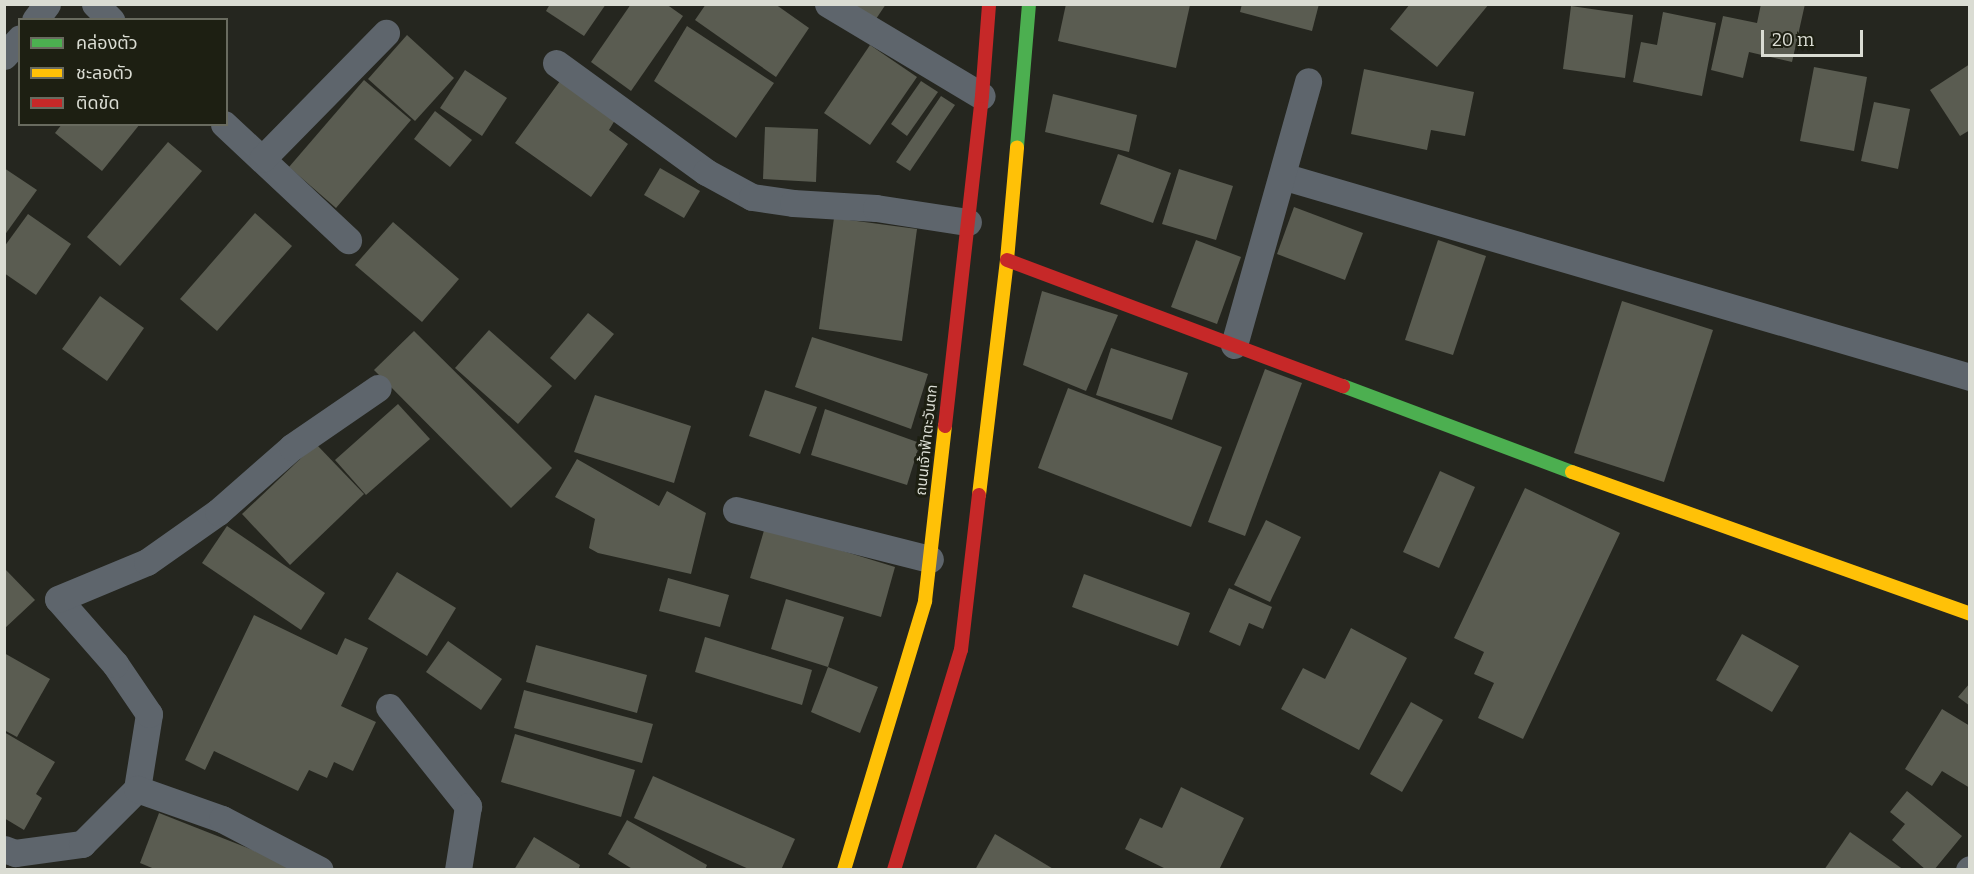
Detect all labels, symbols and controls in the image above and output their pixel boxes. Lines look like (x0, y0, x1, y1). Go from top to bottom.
legend (18, 18, 228, 126)
scale bar (1764, 18, 1866, 56)
text: 20 m (1772, 29, 1814, 51)
text: คล่องตัว (76, 32, 138, 54)
text: ชะลอตัว (76, 62, 133, 84)
text: ติดขัด (76, 92, 119, 114)
street label: ถนนเจ้าฟ้าตะวันตก (912, 384, 942, 496)

